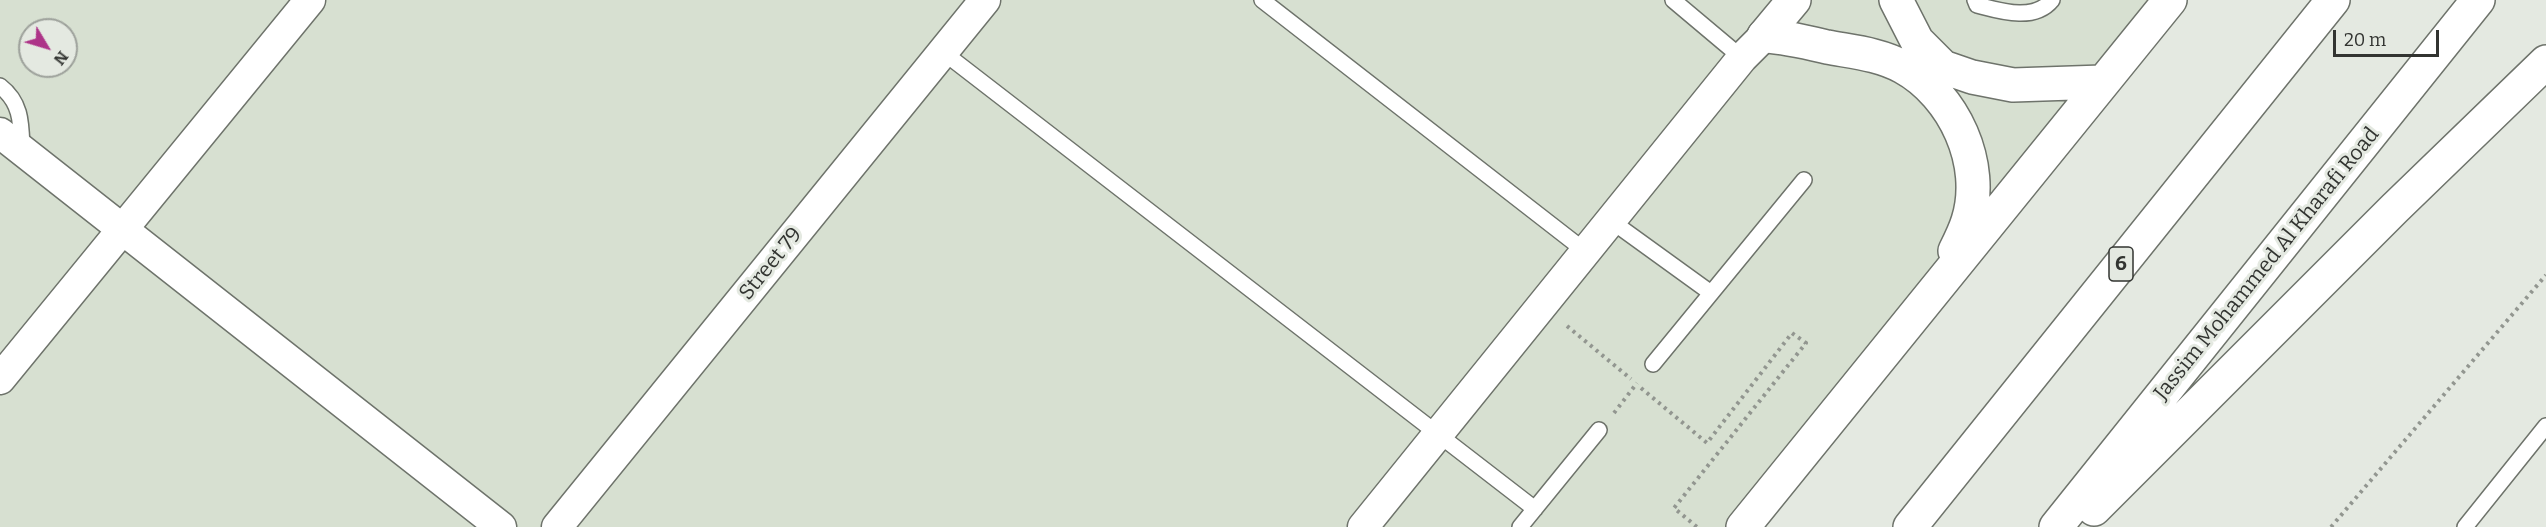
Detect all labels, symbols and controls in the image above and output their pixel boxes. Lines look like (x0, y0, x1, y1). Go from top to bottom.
north arrow (18, 18, 78, 78)
scale bar (2336, 18, 2442, 56)
text: 20 m (2344, 29, 2386, 51)
text: N (50, 47, 72, 69)
street label: Jassim Mohammed Al Kharafi Road (2149, 123, 2385, 405)
street label: Street 79 (734, 223, 808, 305)
road number: 6 (2109, 247, 2133, 281)

